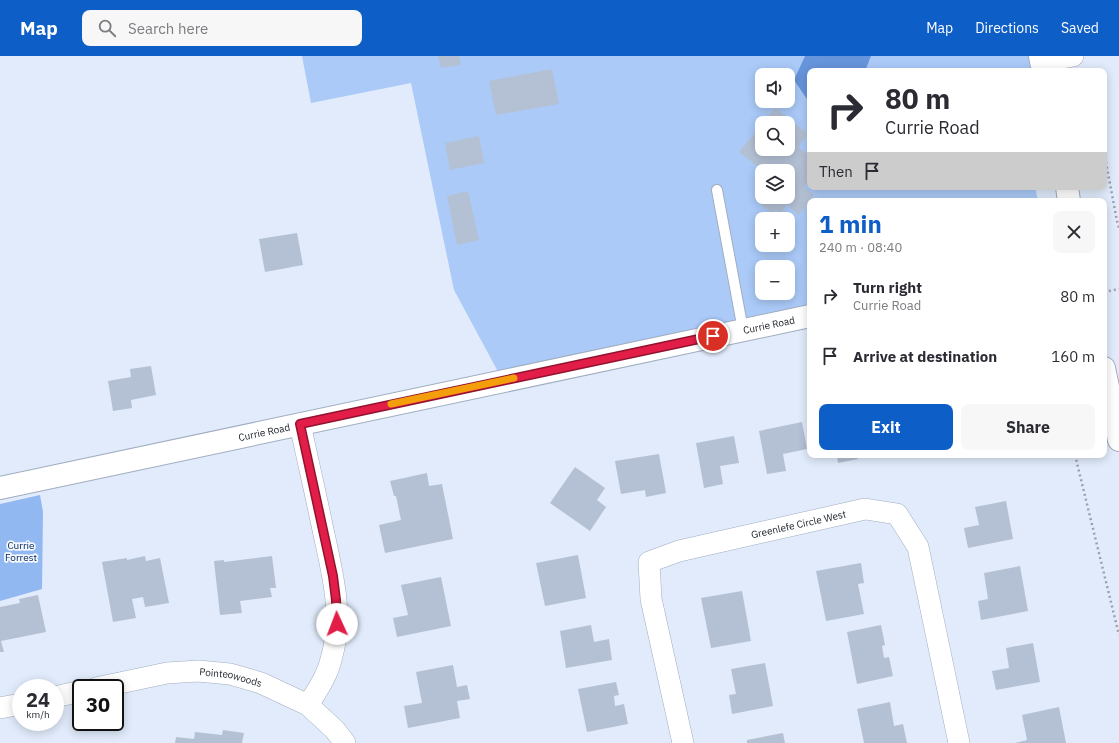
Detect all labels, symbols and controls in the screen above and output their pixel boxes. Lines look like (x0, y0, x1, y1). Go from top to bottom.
search box (82, 10, 362, 46)
text: Map (20, 16, 58, 40)
icon: search (96, 17, 118, 39)
text: Search here (128, 19, 208, 38)
text: Map (926, 19, 953, 37)
text: Directions (975, 19, 1039, 37)
text: Saved (1061, 19, 1099, 37)
map controls (755, 68, 795, 300)
button: sound (755, 68, 795, 108)
text: 80 m (885, 80, 950, 117)
icon: right (819, 84, 871, 136)
button: search (755, 116, 795, 156)
text: Currie Road (885, 116, 980, 139)
icon: arrive (861, 160, 883, 182)
text: Then (819, 162, 853, 181)
button: layers (755, 164, 795, 204)
text: 1 min (819, 208, 882, 240)
button: close (1053, 211, 1095, 253)
button: + (755, 212, 795, 252)
text: 240 m · 08:40 (819, 239, 902, 256)
button: − (755, 260, 795, 300)
text: Turn right (853, 278, 922, 297)
icon: right (819, 285, 841, 307)
text: 80 m (1060, 287, 1095, 306)
text: Currie Road (853, 297, 921, 314)
street label: Currie Road (742, 313, 796, 337)
pin (696, 319, 730, 353)
icon: arrive (702, 325, 724, 347)
icon: arrive (819, 345, 841, 367)
text: Arrive at destination (853, 347, 997, 366)
text: 160 m (1051, 347, 1095, 366)
button: Exit (819, 404, 953, 450)
button: Share (961, 404, 1095, 450)
street label: Currie Road (237, 421, 291, 444)
street label: Greenlefe Circle West (750, 507, 848, 542)
park label: Currie Forrest (5, 539, 38, 564)
position arrow (316, 603, 358, 645)
street label: Pointeowoods (199, 665, 264, 690)
speed limit sign: 30 (72, 679, 124, 731)
text: 24 (26, 686, 50, 713)
text: km/h (26, 708, 50, 721)

